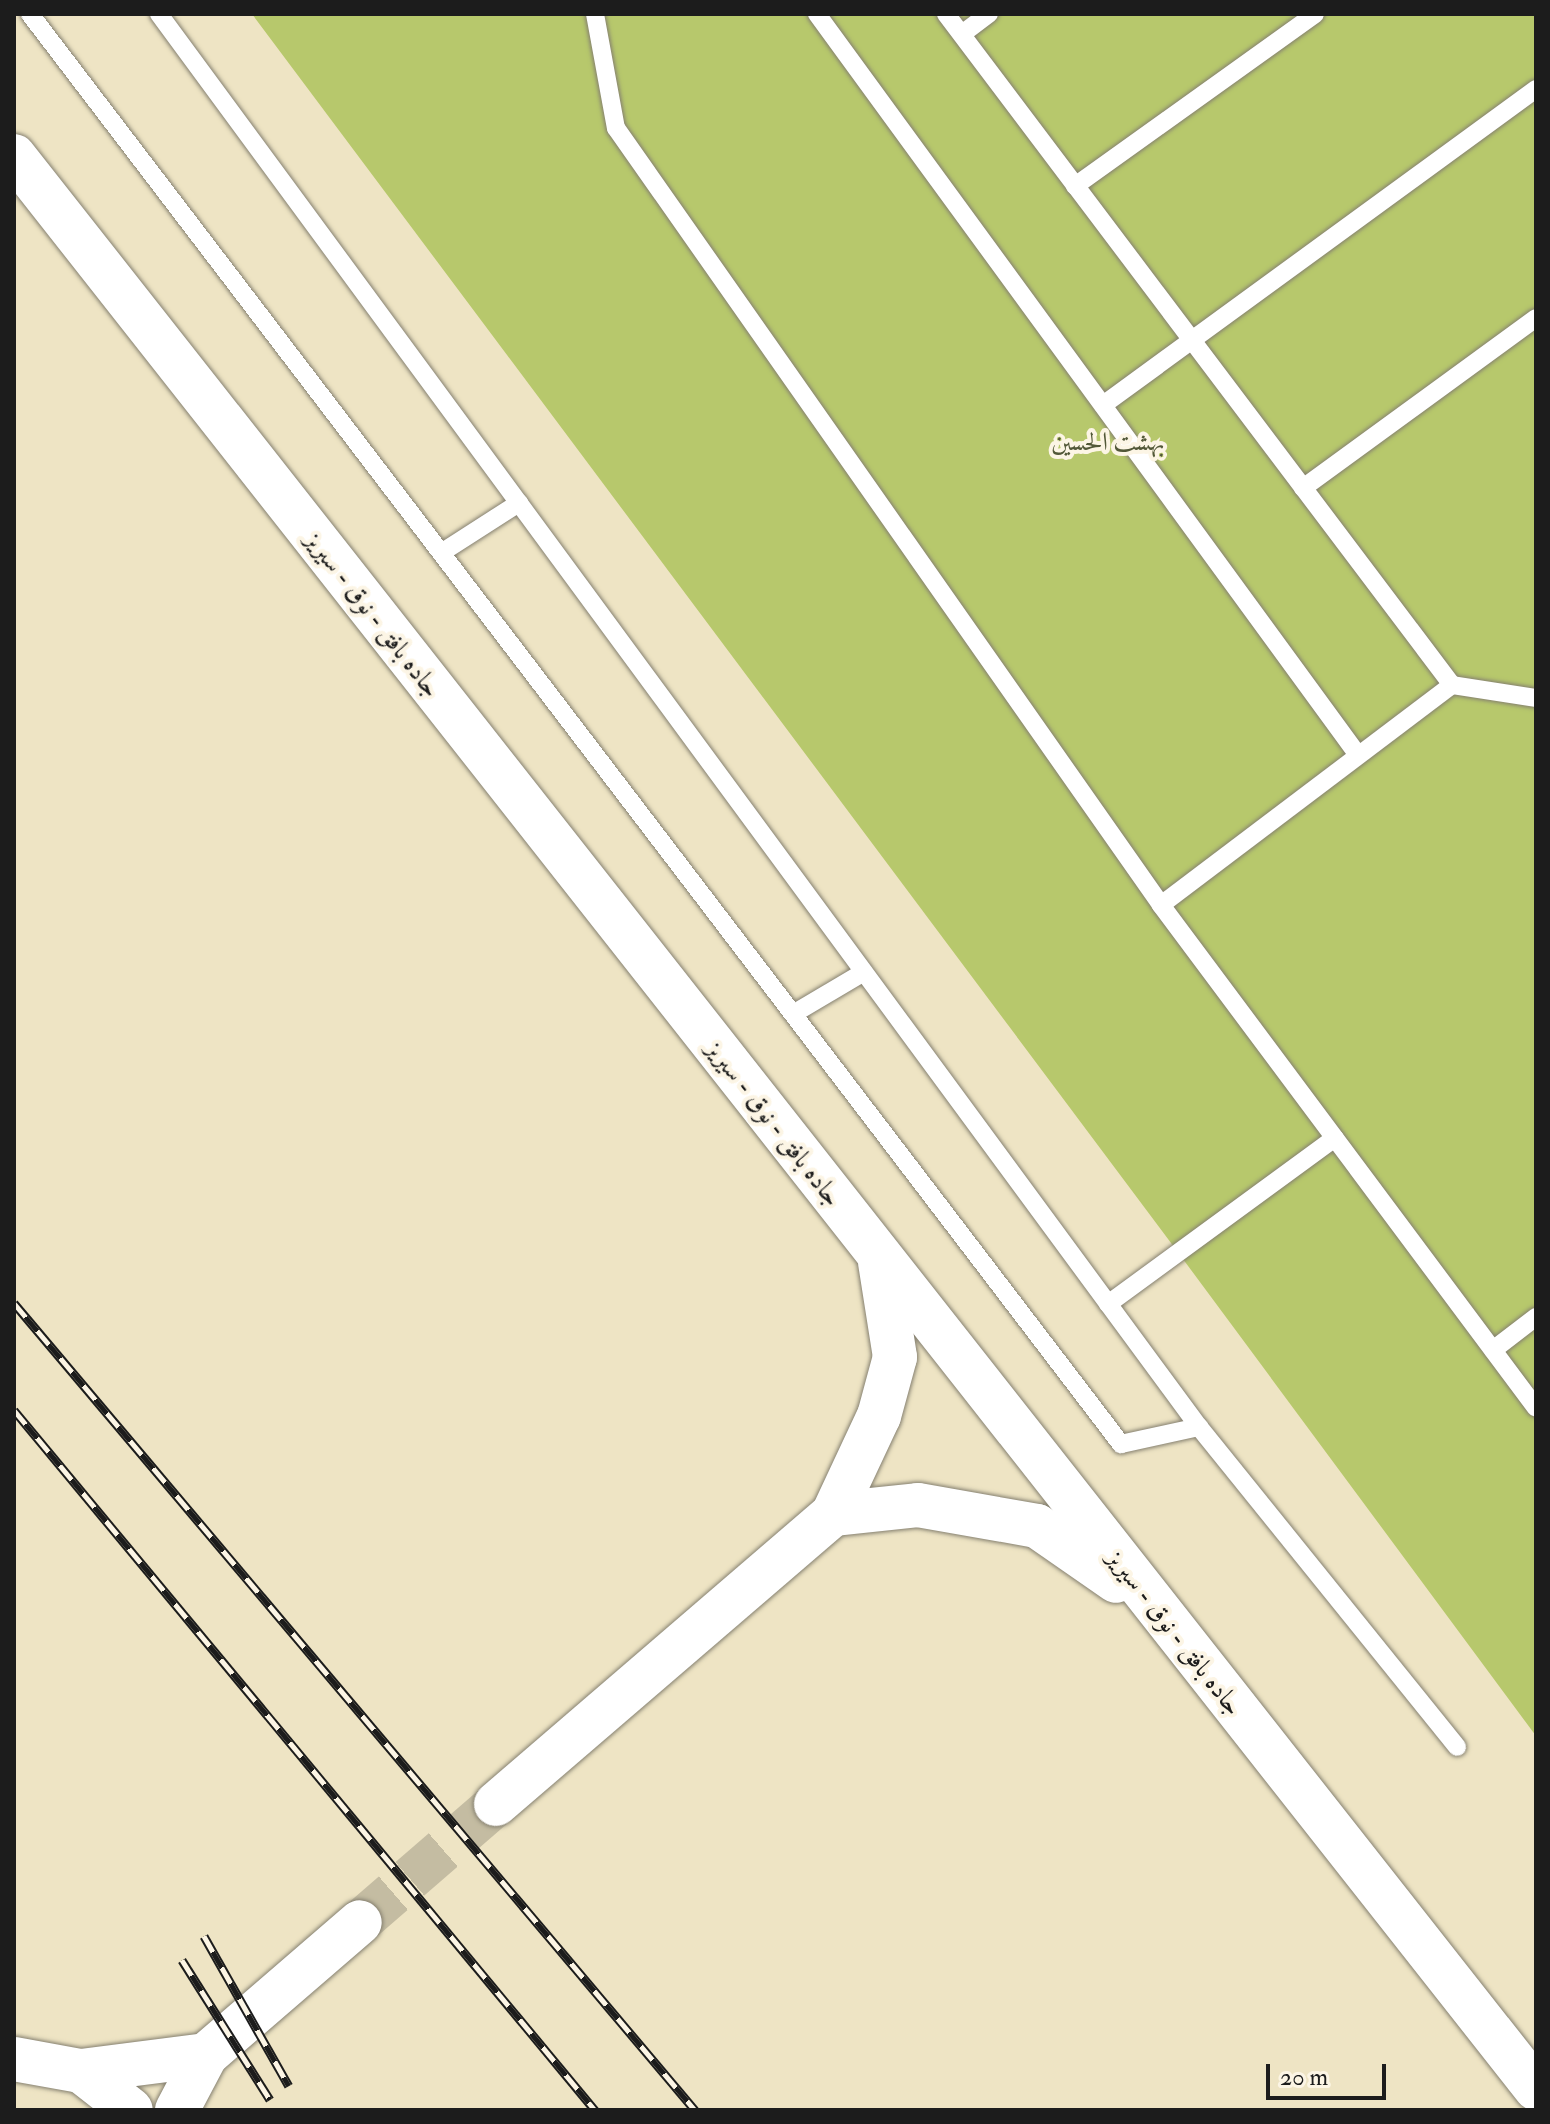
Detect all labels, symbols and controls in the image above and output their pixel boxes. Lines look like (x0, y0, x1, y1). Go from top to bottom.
park label: بهشت الحسین (1051, 427, 1165, 459)
street label: جاده بافق - نوق - سیریز (298, 526, 446, 704)
street label: جاده بافق - نوق - سیریز (699, 1035, 847, 1213)
street label: جاده بافق - نوق - سیریز (1100, 1544, 1248, 1722)
scale bar (1270, 2048, 1390, 2098)
text: 20 m (1280, 2062, 1328, 2093)

